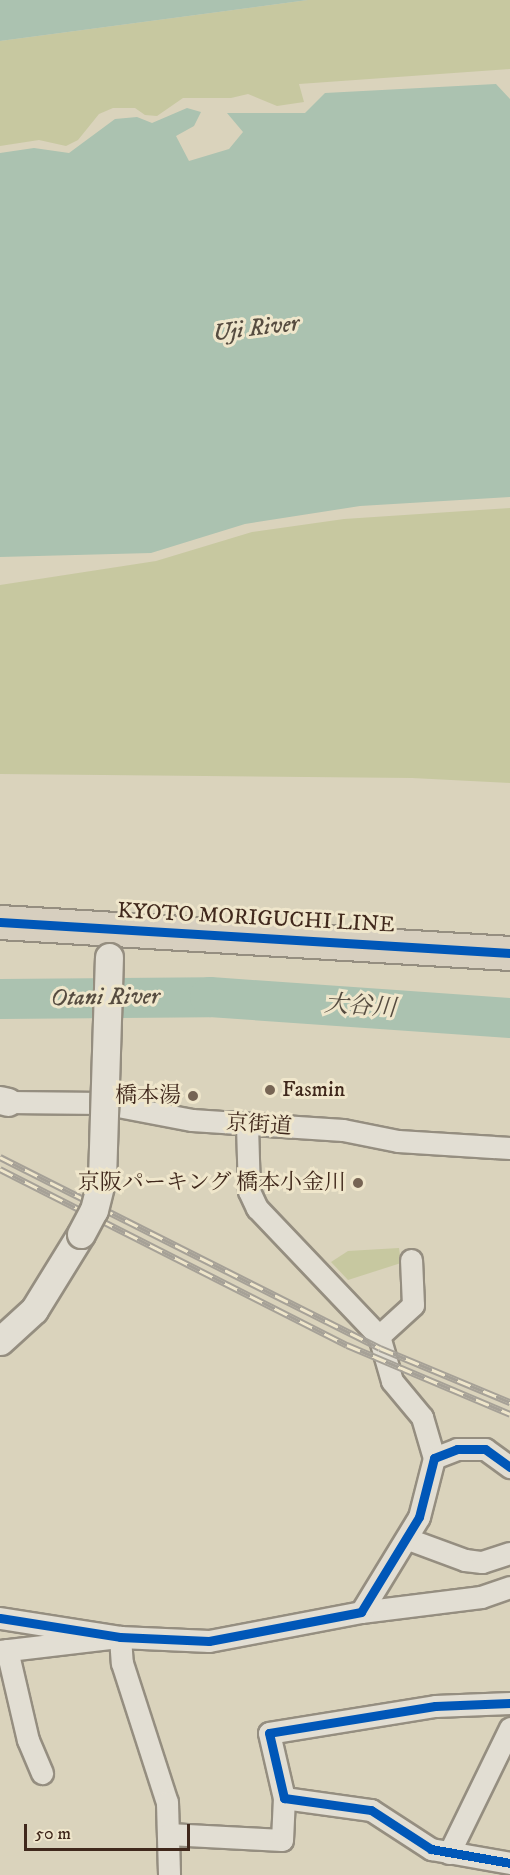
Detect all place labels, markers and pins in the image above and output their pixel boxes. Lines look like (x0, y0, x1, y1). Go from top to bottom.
place label: Fasmin (282, 1077, 345, 1103)
place label: 橋本湯 (115, 1083, 181, 1109)
marker: Fasmin (263, 1083, 277, 1097)
marker: 橋本湯 (186, 1089, 200, 1103)
place label: 京阪パーキング 橋本小金川 (77, 1170, 346, 1196)
marker: 京阪パーキング 橋本小金川 (351, 1176, 365, 1190)

